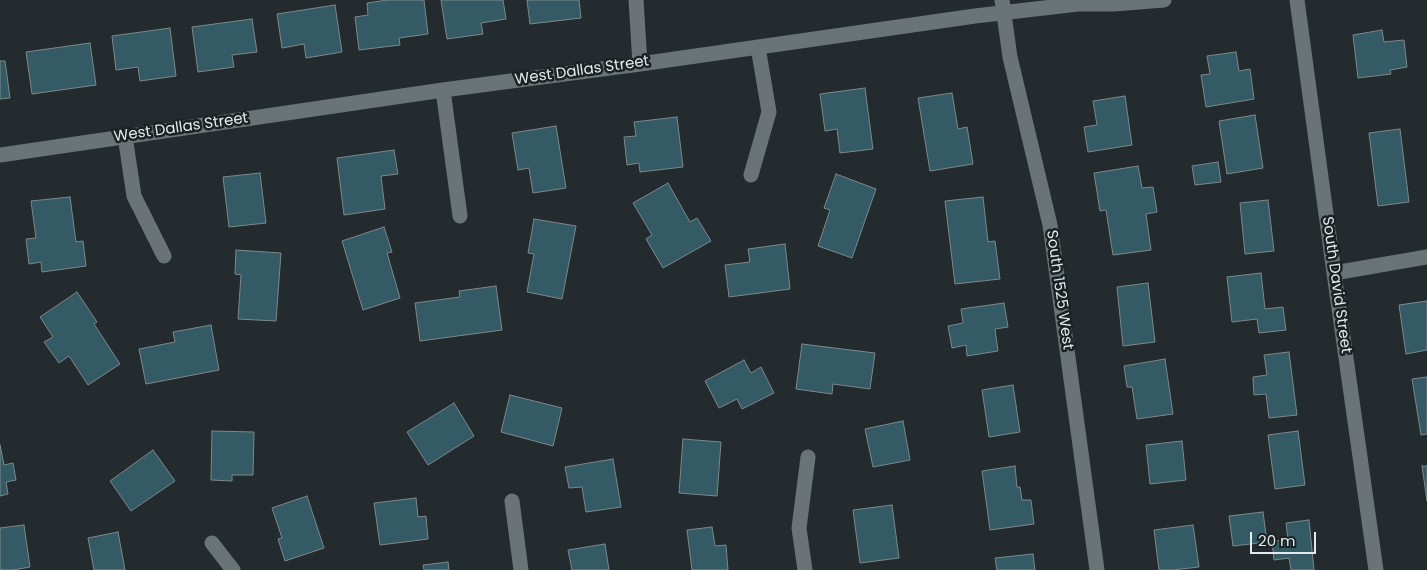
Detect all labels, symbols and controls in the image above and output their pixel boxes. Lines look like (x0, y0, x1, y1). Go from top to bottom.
street label: West Dallas Street (514, 53, 650, 89)
street label: West Dallas Street (113, 110, 249, 146)
street label: South David Street (1317, 215, 1355, 355)
street label: South 1525 West (1042, 229, 1076, 351)
scale bar (1252, 522, 1318, 554)
text: 20 m (1258, 530, 1296, 551)

